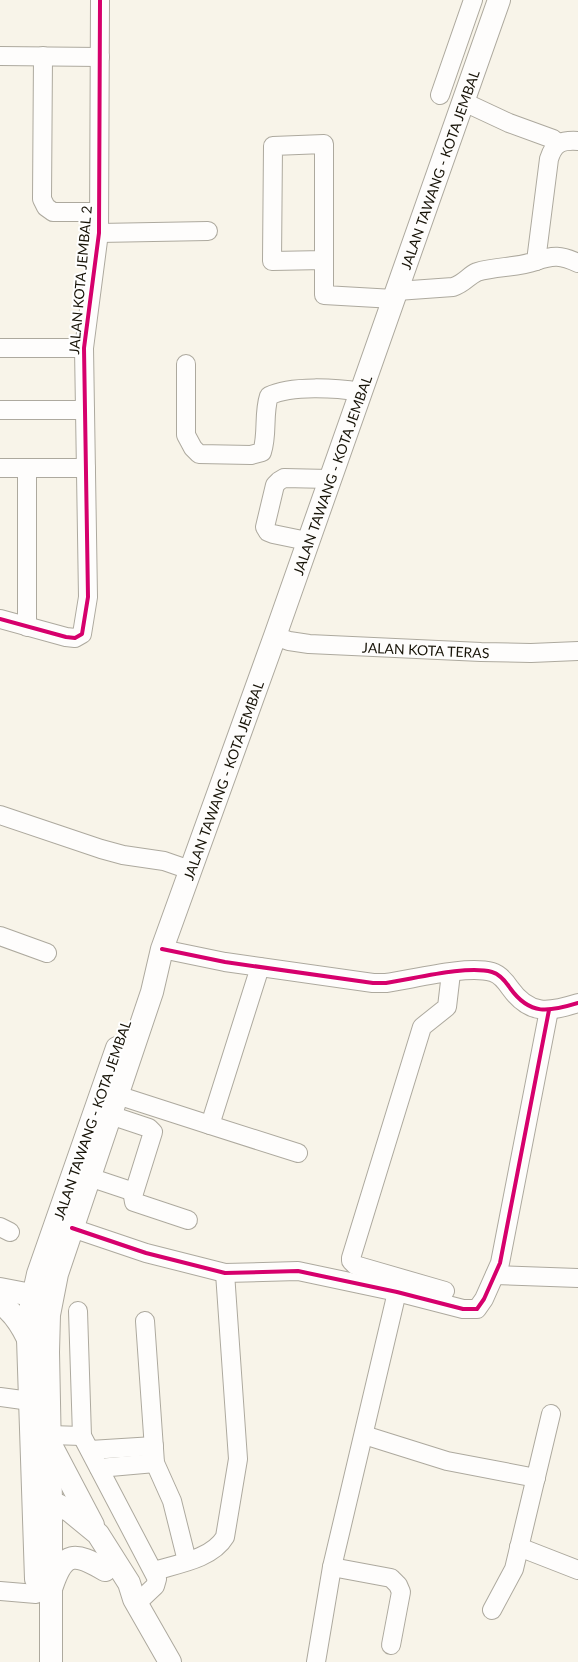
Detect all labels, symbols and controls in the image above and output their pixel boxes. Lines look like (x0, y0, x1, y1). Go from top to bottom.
street label: JALAN TAWANG - KOTA JEMBAL (396, 67, 482, 271)
street label: JALAN KOTA JEMBAL 2 (65, 205, 95, 355)
street label: JALAN TAWANG - KOTA JEMBAL (289, 373, 375, 577)
street label: JALAN KOTA TERAS (362, 638, 490, 661)
street label: JALAN TAWANG - KOTA JEMBAL (179, 678, 267, 882)
street label: JALAN TAWANG - KOTA JEMBAL (50, 1018, 134, 1222)

